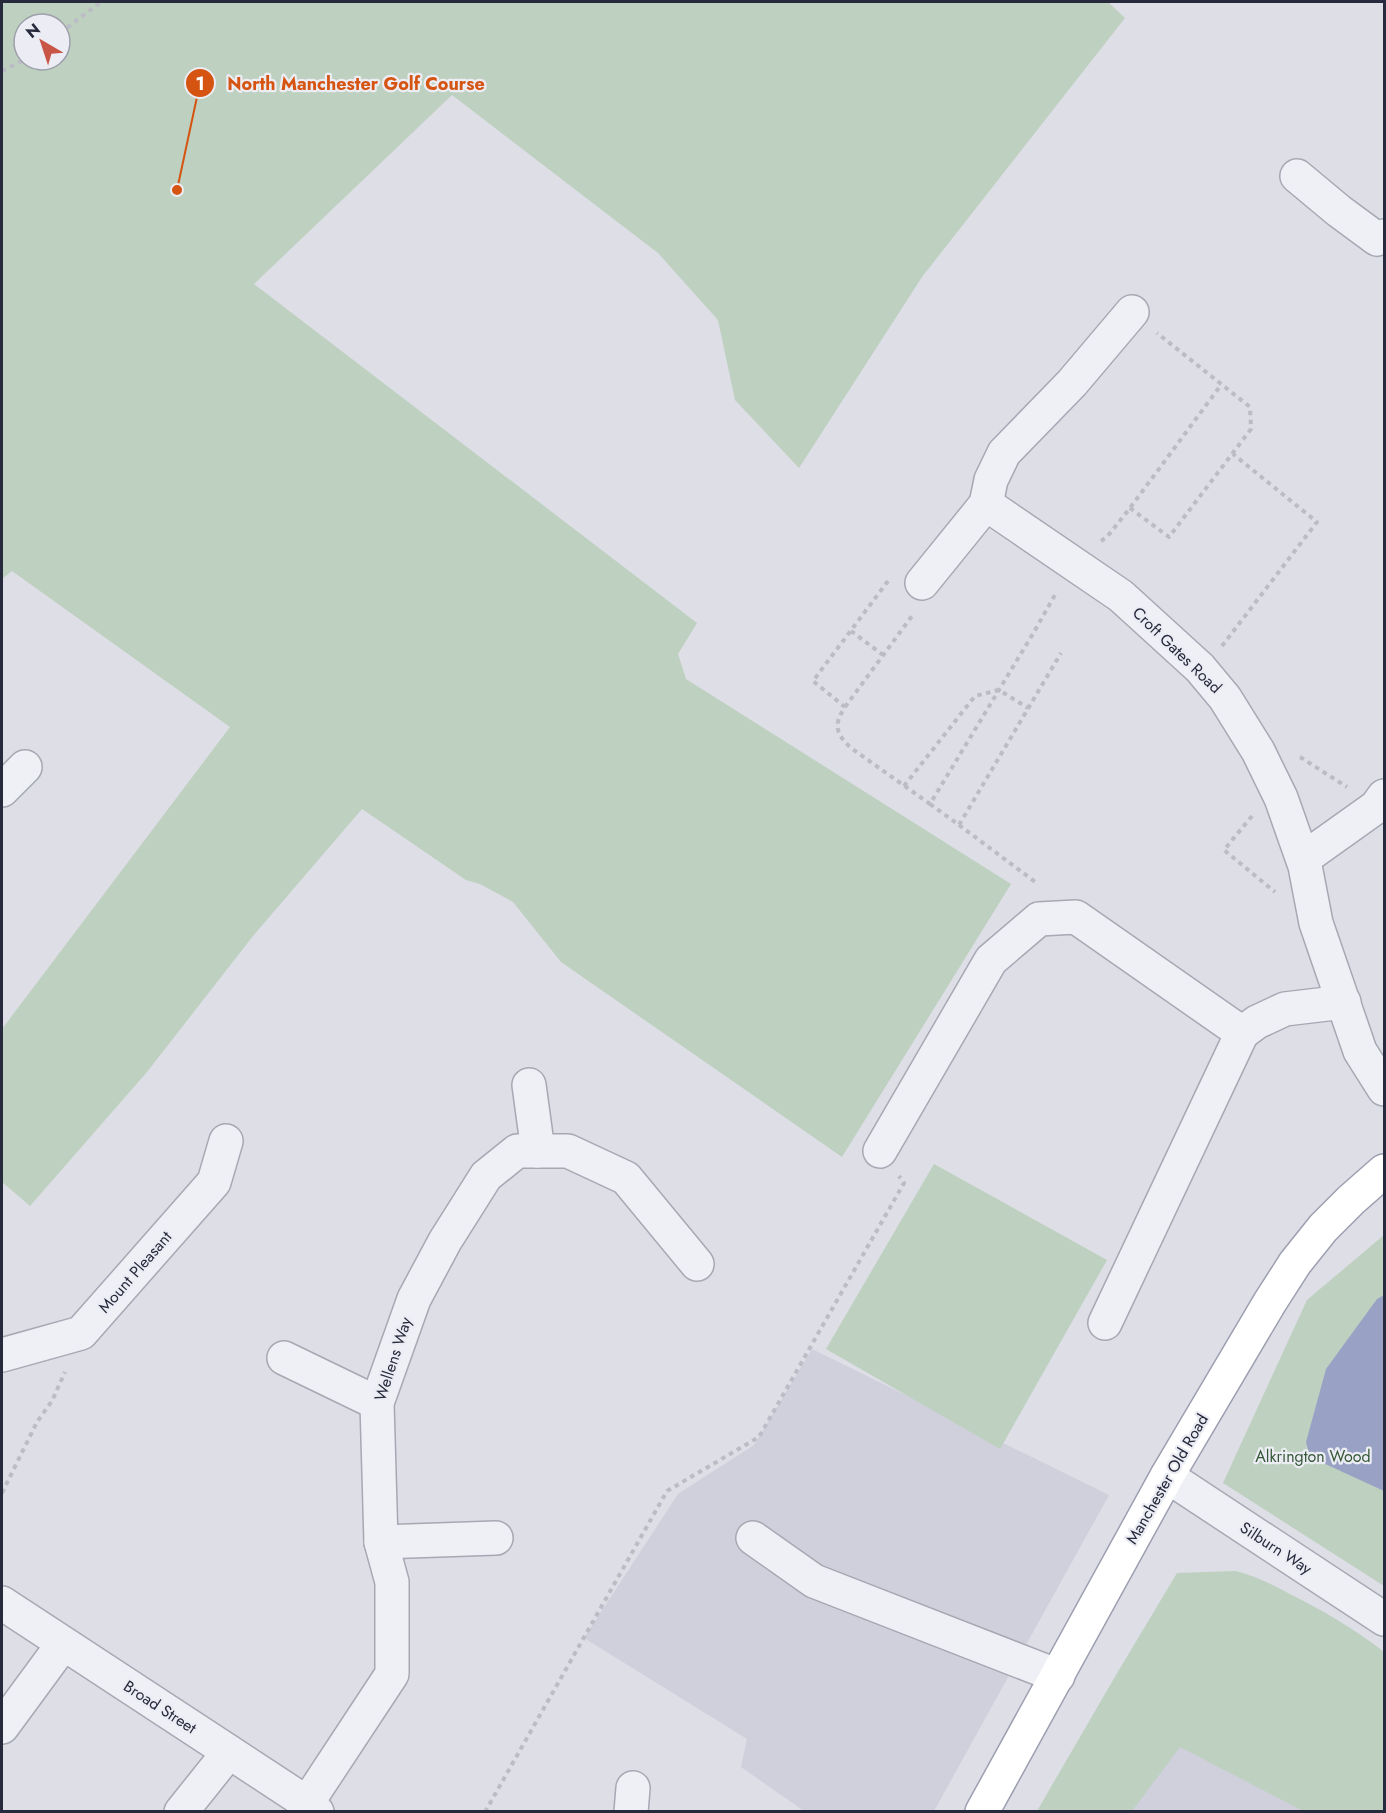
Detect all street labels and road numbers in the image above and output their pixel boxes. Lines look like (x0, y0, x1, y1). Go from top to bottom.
street label: Croft Gates Road (1127, 601, 1227, 699)
street label: Mount Pleasant (93, 1226, 177, 1318)
street label: Wellens Way (369, 1313, 418, 1404)
street label: Manchester Old Road (1120, 1410, 1214, 1548)
street label: Silburn Way (1235, 1516, 1317, 1580)
street label: Broad Street (119, 1675, 201, 1739)

